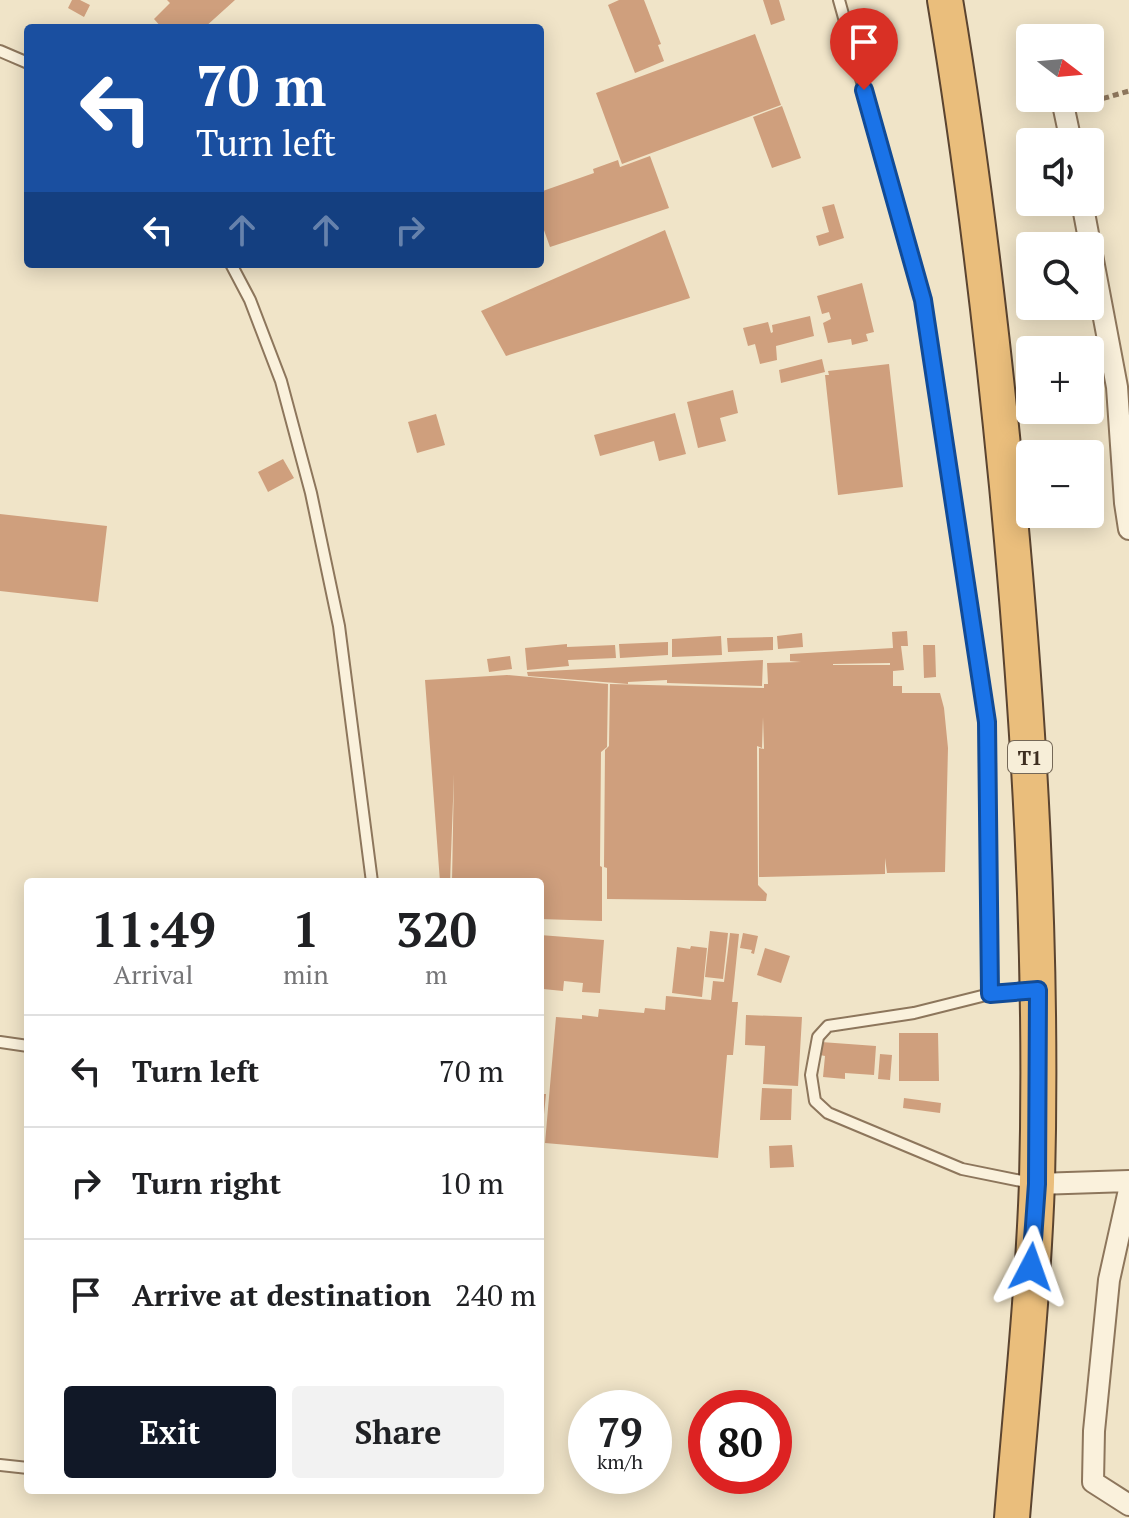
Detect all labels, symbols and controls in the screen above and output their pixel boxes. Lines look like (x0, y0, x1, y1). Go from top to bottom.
pin (830, 8, 898, 90)
icon: arrive (842, 20, 886, 64)
north arrow (1016, 24, 1104, 112)
map controls (1016, 24, 1104, 528)
text: 70 m (196, 48, 326, 122)
icon: left (64, 56, 168, 160)
text: Turn left (196, 119, 336, 166)
button: sound (1016, 128, 1104, 216)
icon: left (136, 208, 180, 252)
icon: ahead (220, 208, 264, 252)
icon: ahead (304, 208, 348, 252)
icon: right (388, 208, 432, 252)
button: search (1016, 232, 1104, 320)
button: + (1016, 336, 1104, 424)
button: − (1016, 440, 1104, 528)
road number: T1 (1008, 741, 1052, 773)
text: 11:49 (91, 897, 216, 961)
text: 1 (292, 897, 319, 961)
text: 320 (396, 897, 477, 961)
text: Arrival (114, 957, 193, 991)
text: min (283, 957, 329, 991)
text: m (425, 957, 448, 991)
icon: left (64, 1049, 108, 1093)
text: Turn left (132, 1051, 259, 1091)
text: 70 m (439, 1051, 504, 1091)
icon: right (64, 1161, 108, 1205)
text: Turn right (132, 1163, 281, 1203)
text: 10 m (439, 1163, 504, 1203)
position arrow (989, 1225, 1073, 1309)
icon: arrive (64, 1273, 108, 1317)
text: Arrive at destination (132, 1275, 431, 1315)
text: 240 m (455, 1275, 536, 1315)
button: Exit (64, 1386, 276, 1478)
button: Share (292, 1386, 504, 1478)
speed limit sign: 80 (688, 1390, 792, 1494)
text: 79 (597, 1405, 643, 1458)
text: km/h (597, 1448, 643, 1475)

